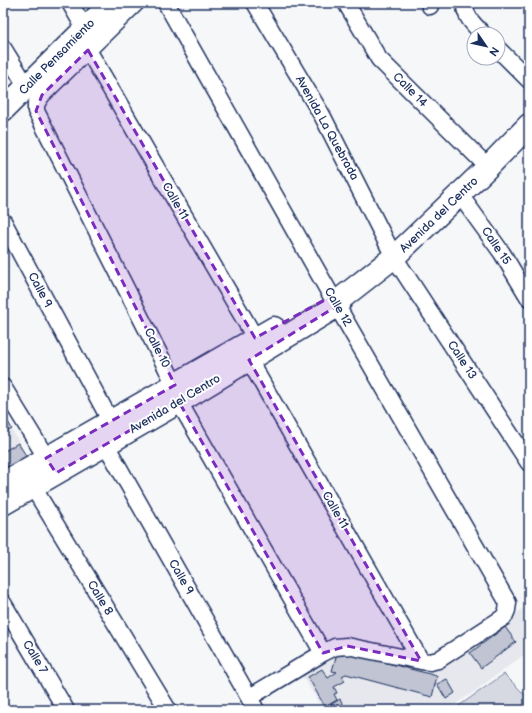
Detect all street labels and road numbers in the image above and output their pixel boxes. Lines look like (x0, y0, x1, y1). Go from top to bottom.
street label: Calle Pensamiento (16, 16, 98, 98)
street label: Calle 14 (390, 70, 431, 111)
street label: Avenida La Quebrada (292, 73, 362, 183)
street label: Avenida del Centro (397, 174, 481, 256)
street label: Calle 11 (158, 180, 192, 222)
street label: Calle 15 (478, 224, 514, 268)
street label: Calle 9 (24, 270, 56, 310)
street label: Calle 12 (321, 285, 355, 329)
street label: Calle 10 (141, 326, 173, 370)
street label: Calle 13 (444, 338, 480, 382)
street label: Avenida del Centro (127, 371, 223, 437)
street label: Calle 11 (318, 489, 352, 531)
street label: Calle 9 (165, 557, 197, 597)
street label: Calle 8 (84, 578, 116, 618)
street label: Calle 7 (19, 637, 51, 677)

